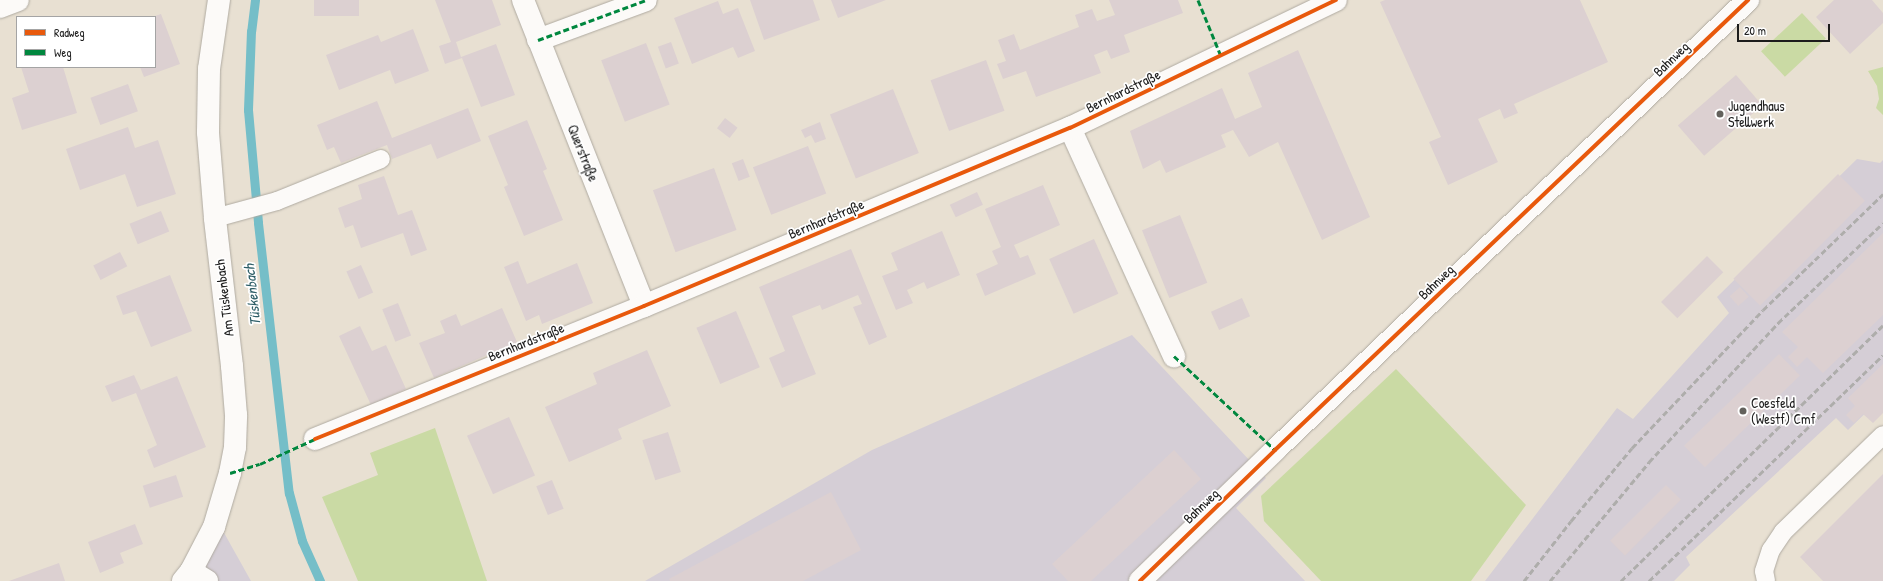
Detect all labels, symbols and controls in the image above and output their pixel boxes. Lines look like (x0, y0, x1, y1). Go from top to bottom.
legend (16, 16, 156, 68)
scale bar (1739, 16, 1832, 42)
text: 20 m (1744, 22, 1766, 39)
text: Radweg (54, 24, 85, 41)
street label: Bahnweg (1650, 38, 1692, 80)
text: Weg (54, 44, 72, 61)
street label: Bernhardstraße (1083, 66, 1163, 116)
place label: Jugendhaus Stellwerk (1728, 98, 1785, 130)
marker: Jugendhaus Stellwerk (1715, 109, 1725, 119)
street label: Querstraße (564, 122, 602, 184)
street label: Bernhardstraße (786, 196, 866, 242)
street label: Am Tüskenbach (211, 259, 237, 337)
street label: Bahnweg (1415, 261, 1457, 303)
water label: Tüskenbach (240, 263, 264, 327)
street label: Bernhardstraße (485, 319, 567, 365)
place label: Coesfeld (Westf) Cmf (1751, 395, 1816, 428)
marker: Coesfeld (Westf) Cmf (1738, 406, 1748, 416)
street label: Bahnweg (1180, 485, 1222, 527)

